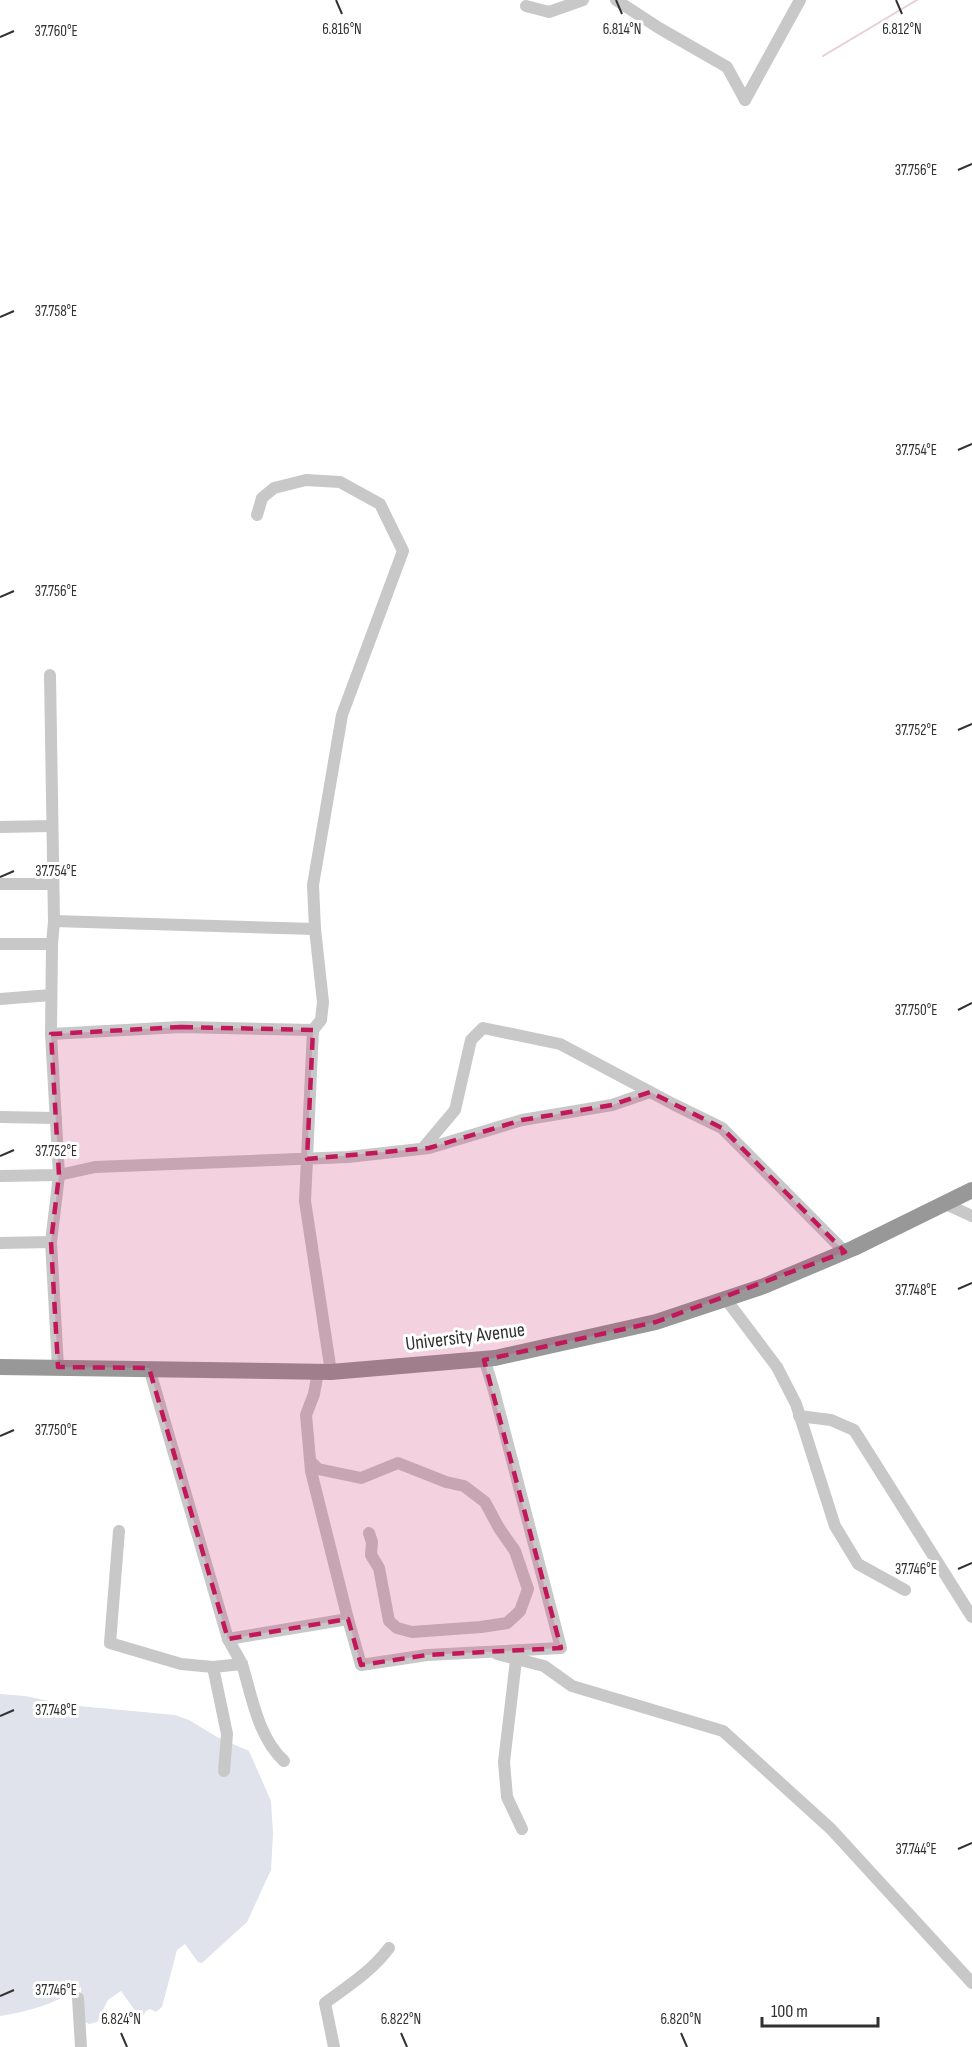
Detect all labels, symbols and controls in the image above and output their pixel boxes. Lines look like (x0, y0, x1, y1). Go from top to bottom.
text: 6.816°N (322, 20, 362, 39)
text: 6.814°N (603, 20, 641, 39)
text: 6.812°N (882, 20, 922, 39)
text: 37.760°E (34, 22, 78, 41)
text: 37.756°E (895, 161, 937, 180)
text: 37.758°E (35, 302, 77, 321)
text: 37.754°E (895, 441, 937, 460)
text: 37.756°E (35, 582, 77, 601)
text: 37.752°E (895, 721, 937, 740)
text: 37.754°E (35, 862, 77, 881)
text: 37.750°E (895, 1001, 937, 1020)
text: 37.752°E (35, 1142, 77, 1161)
text: 37.748°E (895, 1281, 937, 1300)
street label: University Avenue (404, 1318, 526, 1356)
text: 37.750°E (35, 1421, 77, 1440)
text: 37.746°E (895, 1560, 937, 1579)
text: 37.748°E (35, 1701, 77, 1720)
text: 37.744°E (895, 1840, 937, 1859)
text: 37.746°E (35, 1981, 77, 2000)
scale bar (762, 1990, 878, 2028)
text: 100 m (771, 2001, 808, 2022)
text: 6.824°N (101, 2010, 141, 2029)
text: 6.822°N (381, 2010, 421, 2029)
text: 6.820°N (661, 2010, 701, 2029)

